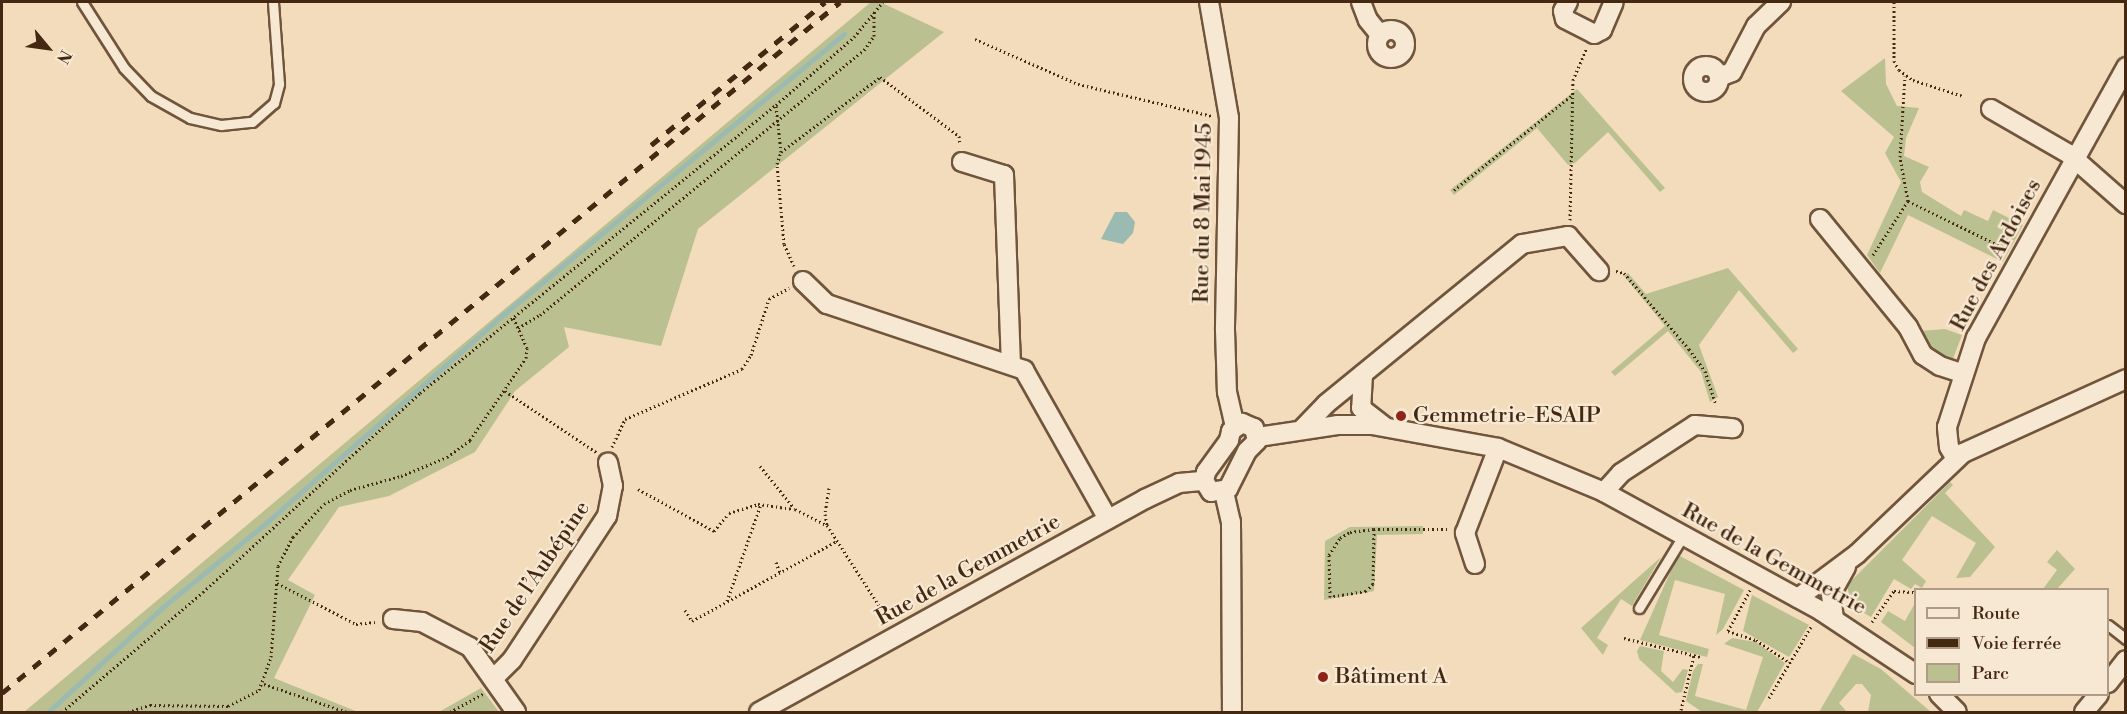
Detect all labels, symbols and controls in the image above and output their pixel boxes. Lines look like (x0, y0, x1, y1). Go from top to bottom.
north arrow (18, 18, 78, 78)
text: N (52, 46, 76, 67)
street label: Rue du 8 Mai 1945 (1188, 123, 1218, 303)
street label: Rue des Ardoises (1945, 175, 2047, 335)
place label: Gemmetrie-ESAIP (1413, 403, 1601, 429)
marker: Gemmetrie-ESAIP (1394, 409, 1408, 423)
street label: Rue de l’Aubépine (474, 496, 596, 658)
street label: Rue de la Gemmetrie (1677, 497, 1871, 621)
street label: Rue de la Gemmetrie (871, 508, 1065, 632)
legend (1914, 588, 2109, 696)
text: Route (1972, 602, 2020, 625)
text: Voie ferrée (1972, 632, 2061, 655)
text: Parc (1972, 662, 2009, 685)
place label: Bâtiment A (1335, 664, 1448, 690)
marker: Bâtiment A (1316, 670, 1330, 684)

